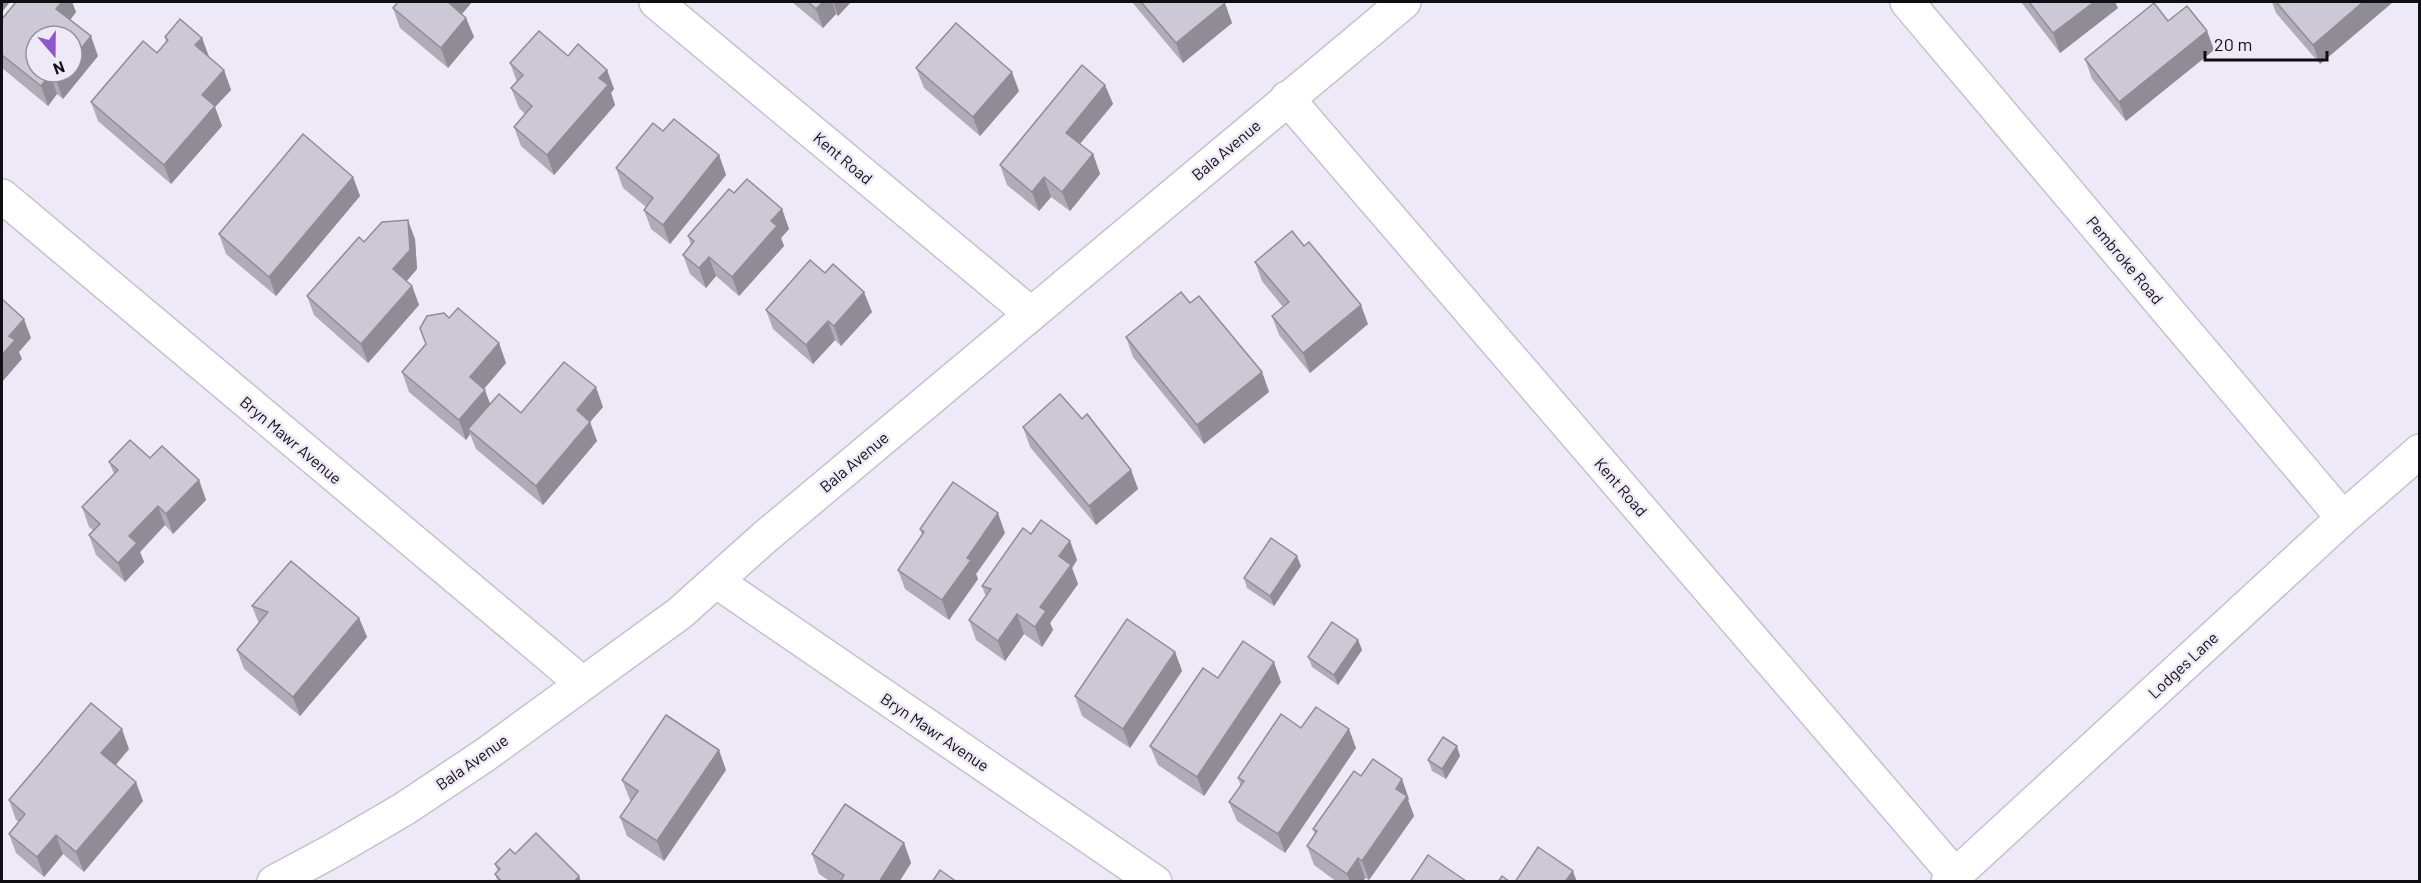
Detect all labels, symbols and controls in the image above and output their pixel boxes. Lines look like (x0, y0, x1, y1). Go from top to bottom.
north arrow (24, 24, 84, 84)
scale bar (2205, 24, 2326, 62)
text: 20 m (2214, 33, 2252, 55)
text: N (51, 58, 68, 79)
street label: Bala Avenue (1187, 115, 1264, 184)
street label: Kent Road (810, 127, 877, 188)
street label: Pembroke Road (2083, 212, 2168, 308)
street label: Bryn Mawr Avenue (237, 392, 346, 488)
street label: Bala Avenue (815, 427, 892, 496)
street label: Kent Road (1591, 454, 1652, 520)
street label: Lodges Lane (2144, 627, 2222, 702)
street label: Bryn Mawr Avenue (878, 688, 993, 775)
street label: Bala Avenue (432, 730, 512, 793)

